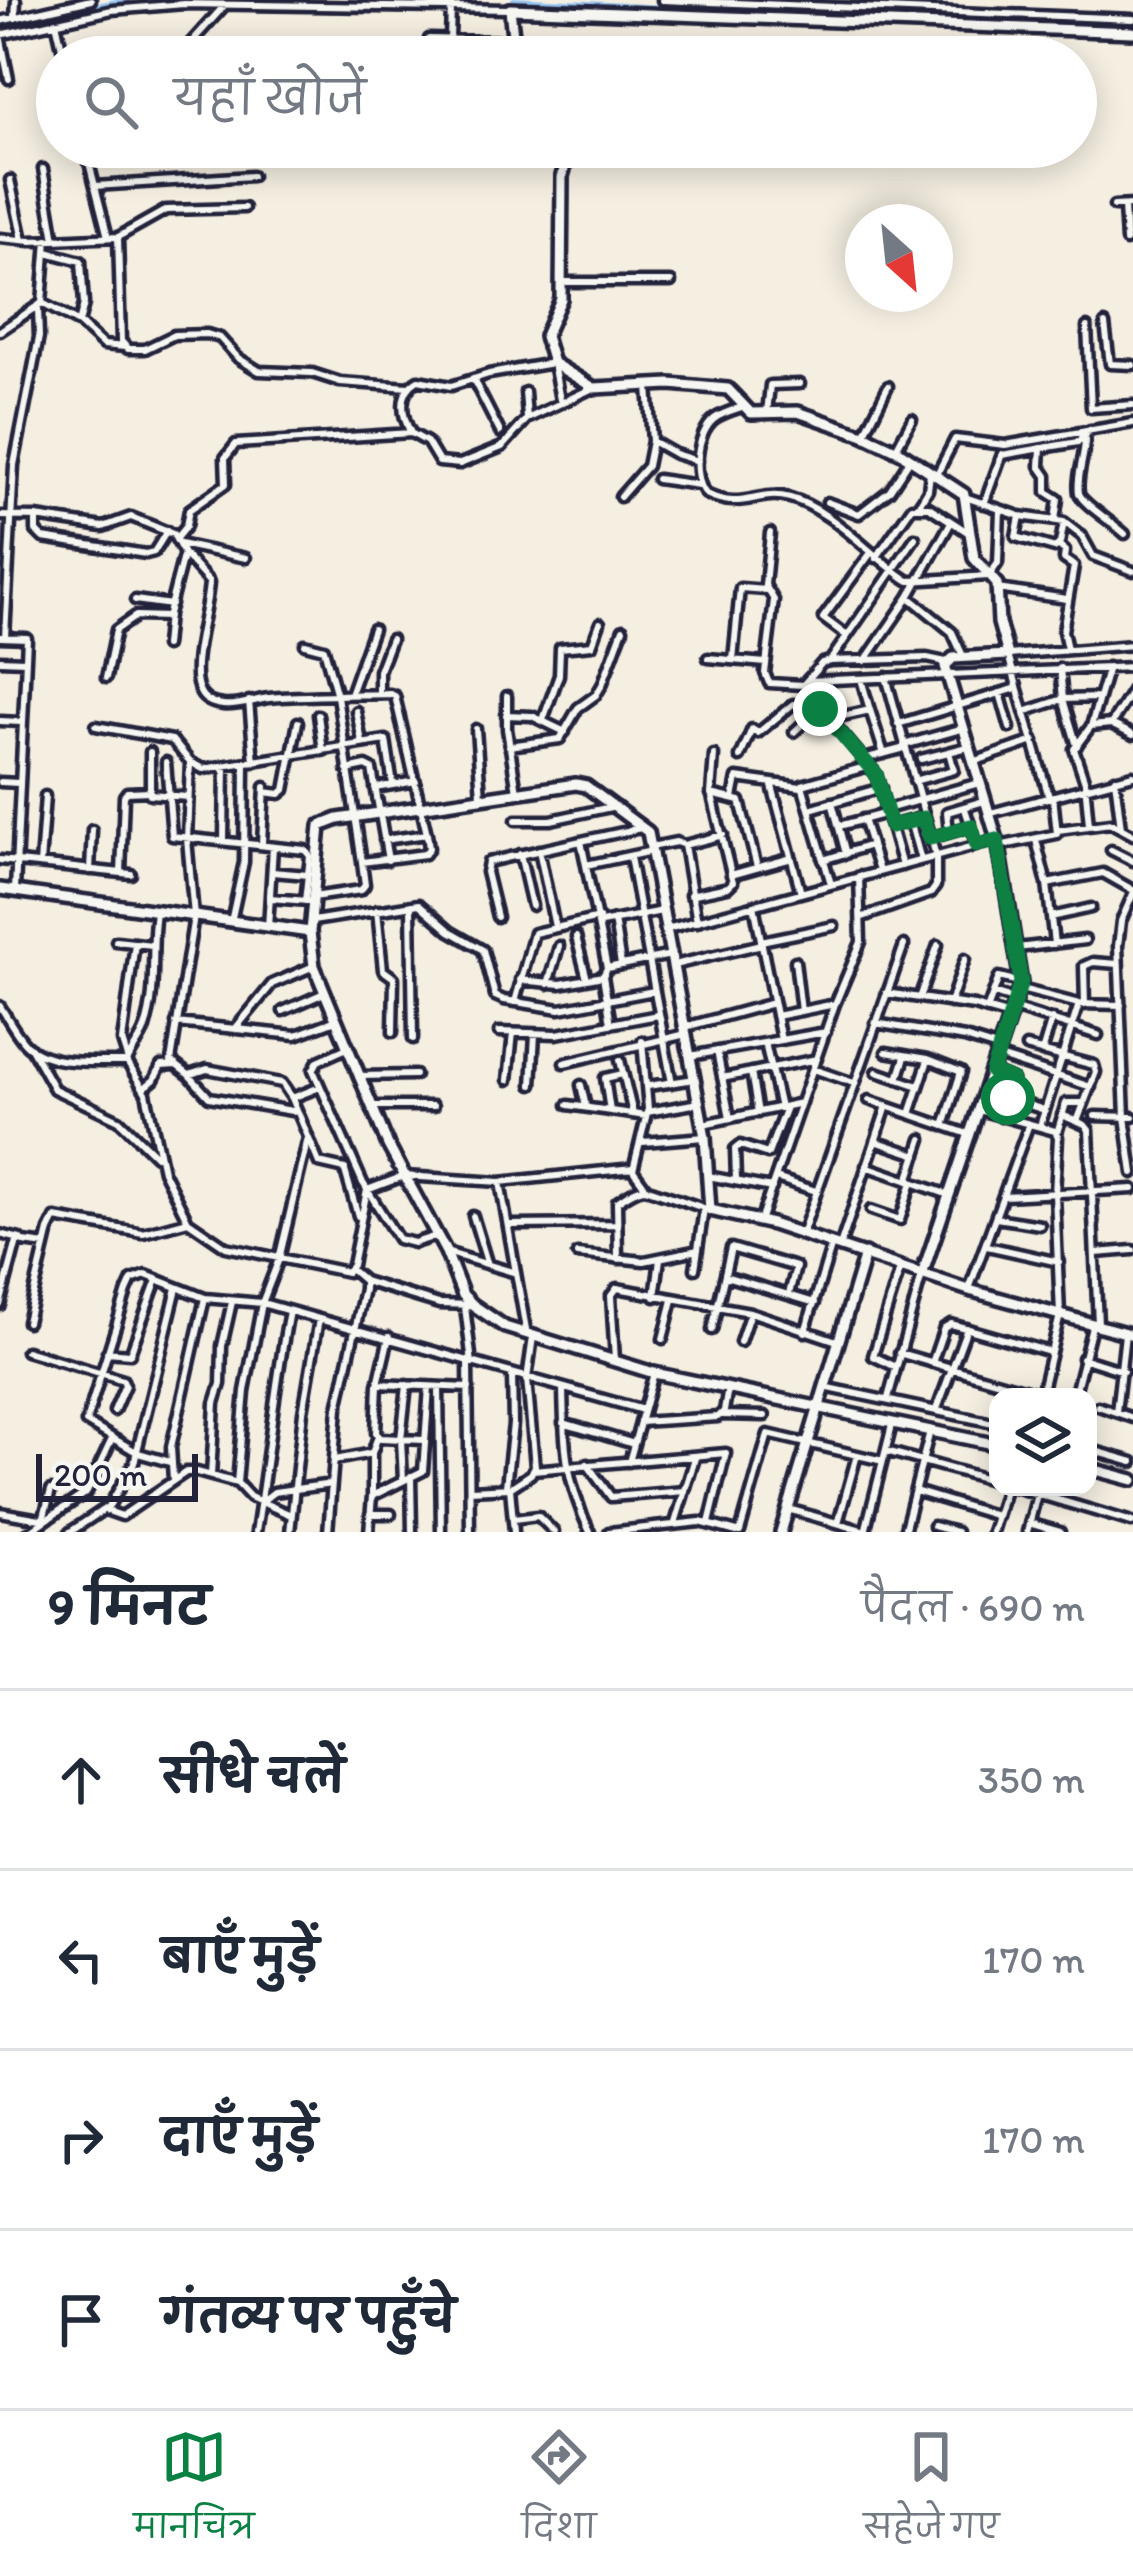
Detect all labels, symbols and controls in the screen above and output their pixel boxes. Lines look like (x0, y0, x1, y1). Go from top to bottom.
search box (36, 36, 1097, 168)
icon: search (78, 69, 144, 135)
text: यहाँ खोजें (174, 71, 366, 125)
north arrow (845, 204, 953, 312)
route end (793, 682, 847, 736)
route start (981, 1071, 1035, 1125)
map controls (989, 1388, 1097, 1496)
button: layers (989, 1388, 1097, 1496)
scale bar (36, 1448, 198, 1501)
text: 200 m (54, 1455, 147, 1494)
text: 9 मिनट (48, 1576, 210, 1637)
text: पैदल · 690 m (861, 1584, 1085, 1631)
icon: ahead (48, 1747, 114, 1813)
text: सीधे चलें (162, 1749, 345, 1803)
text: 350 m (978, 1756, 1085, 1803)
icon: left (48, 1927, 114, 1993)
text: बाएँ मुड़ें (162, 1929, 319, 1983)
text: 170 m (982, 1936, 1085, 1983)
icon: right (48, 2107, 114, 2173)
text: दाएँ मुड़ें (162, 2109, 317, 2163)
text: 170 m (982, 2116, 1085, 2163)
icon: arrive (48, 2287, 114, 2353)
text: गंतव्य पर पहुँचे (162, 2289, 456, 2343)
tab: मानचित्र (134, 2424, 255, 2563)
tab: दिशा (522, 2424, 596, 2563)
tab: सहेजे गए (863, 2424, 999, 2563)

